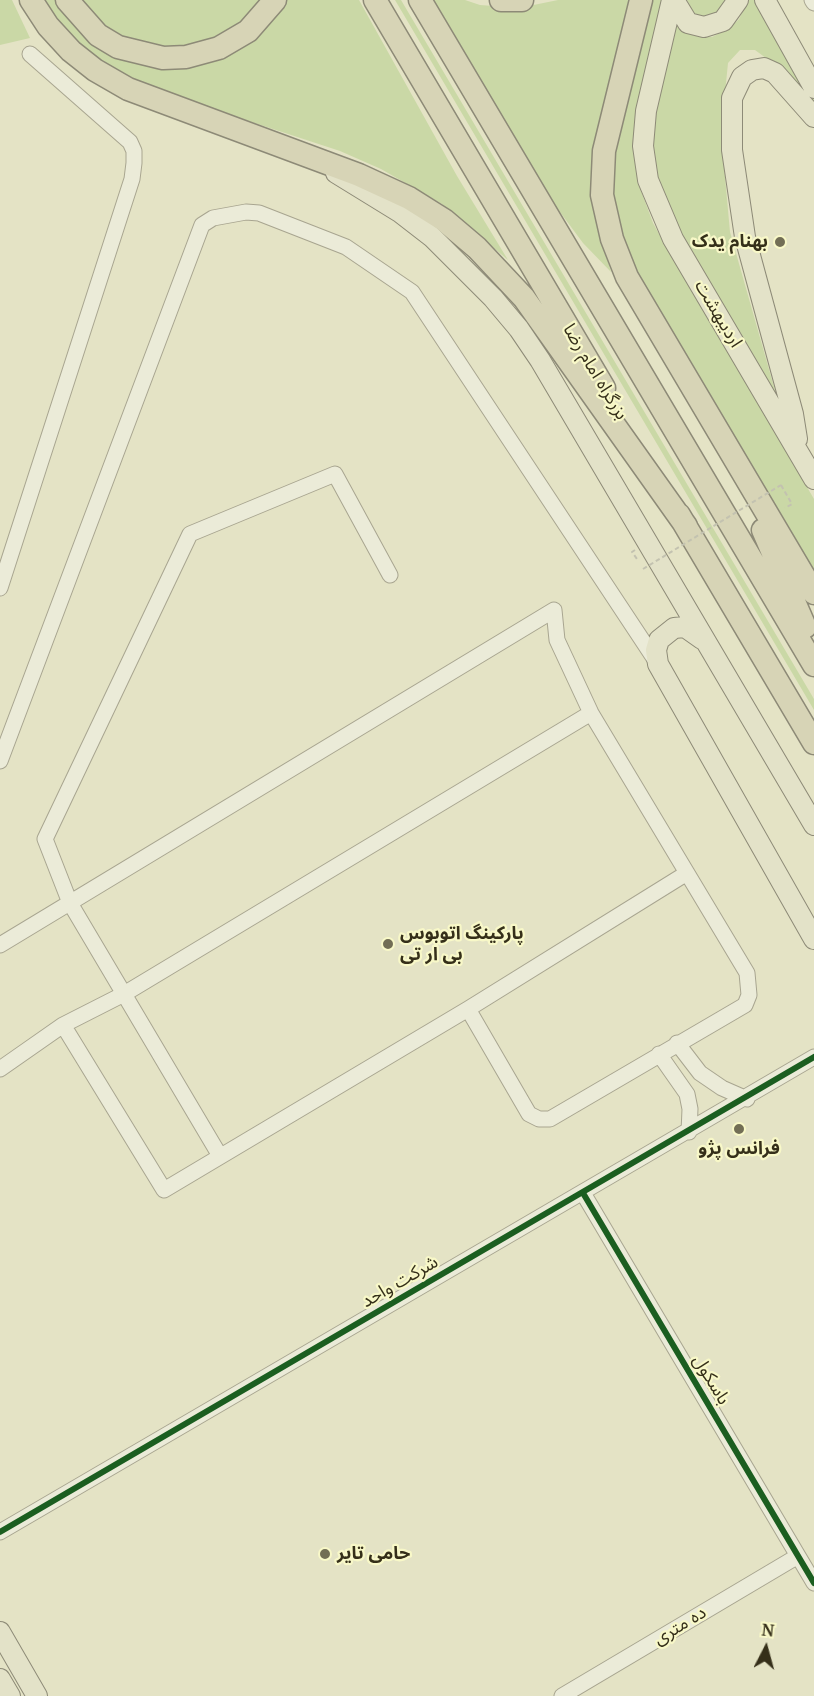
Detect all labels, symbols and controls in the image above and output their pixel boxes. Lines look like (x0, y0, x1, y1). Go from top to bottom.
place label: بهنام یدک (692, 231, 768, 253)
marker: بهنام یدک (773, 235, 787, 249)
street label: اردیبهشت (690, 276, 746, 352)
street label: بزرگراه امام رضا (558, 320, 632, 424)
place label: پارکینگ اتوبوس بی ار تی (400, 923, 524, 966)
marker: پارکینگ اتوبوس بی ار تی (381, 937, 395, 951)
marker: فرانس پژو (732, 1122, 746, 1136)
place label: فرانس پژو (698, 1138, 780, 1160)
street label: شرکت واحد (358, 1251, 442, 1313)
street label: باسکول (688, 1351, 734, 1409)
place label: حامی تایر (337, 1543, 410, 1565)
marker: حامی تایر (318, 1547, 332, 1561)
street label: ده متری (650, 1602, 710, 1650)
north arrow (736, 1618, 796, 1678)
text: N (760, 1618, 775, 1642)

